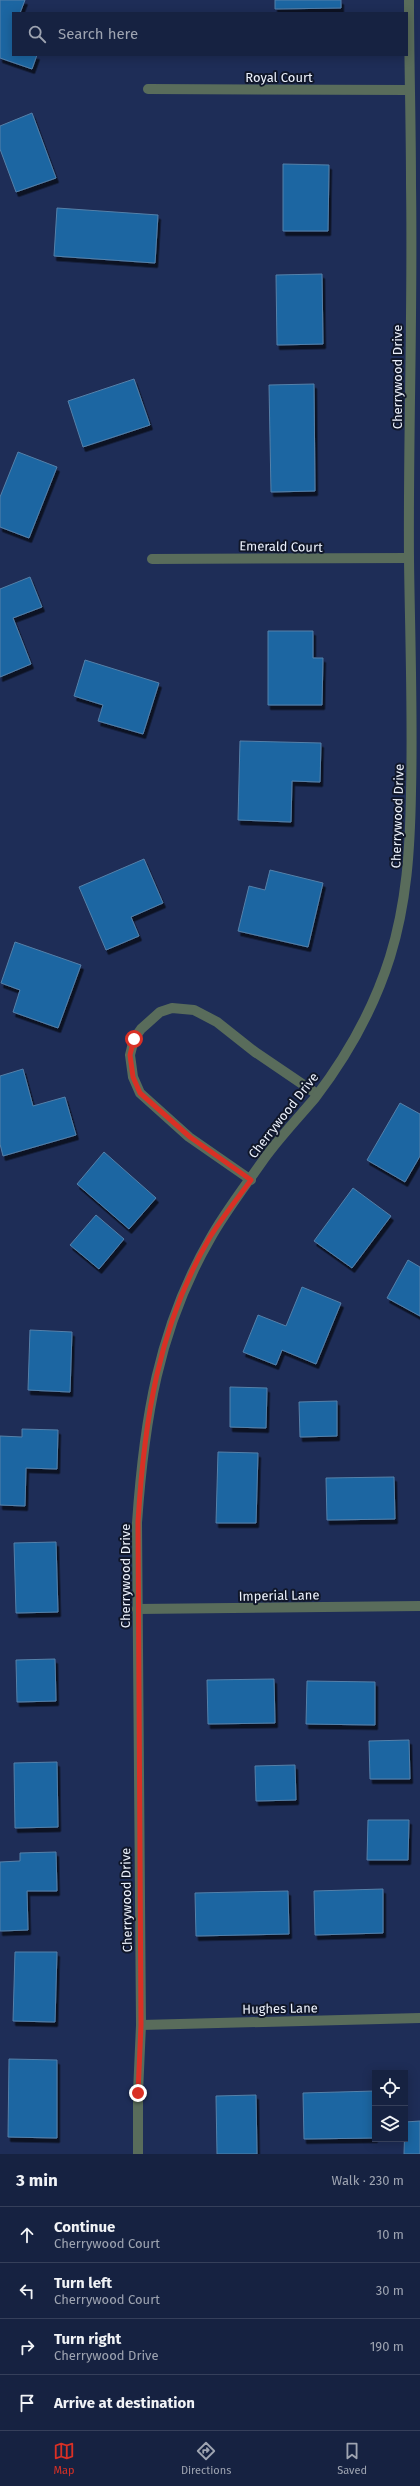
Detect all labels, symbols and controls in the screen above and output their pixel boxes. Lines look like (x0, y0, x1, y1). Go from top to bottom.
search box (12, 12, 408, 56)
icon: search (26, 23, 48, 45)
text: Search here (58, 25, 138, 43)
street label: Royal Court (245, 70, 313, 85)
street label: Cherrywood Drive (390, 325, 405, 429)
street label: Emerald Court (239, 538, 323, 555)
street label: Cherrywood Drive (388, 764, 407, 868)
route start (125, 1030, 143, 1048)
street label: Cherrywood Drive (245, 1070, 321, 1161)
street label: Cherrywood Drive (118, 1524, 133, 1628)
street label: Imperial Lane (238, 1587, 320, 1604)
street label: Cherrywood Drive (118, 1848, 135, 1952)
street label: Hughes Lane (242, 2000, 318, 2017)
map controls (372, 2070, 408, 2142)
button: locate (372, 2070, 408, 2106)
route end (129, 2084, 147, 2102)
button: layers (372, 2106, 408, 2142)
text: 3 min (16, 2170, 58, 2191)
text: Walk · 230 m (332, 2173, 404, 2188)
text: Continue (54, 2218, 115, 2236)
icon: ahead (16, 2224, 38, 2246)
text: 10 m (377, 2227, 404, 2242)
text: Cherrywood Court (54, 2236, 160, 2251)
text: Turn left (54, 2274, 112, 2292)
icon: left (16, 2280, 38, 2302)
text: 30 m (376, 2283, 404, 2298)
text: Cherrywood Court (54, 2292, 160, 2307)
text: Turn right (54, 2330, 121, 2348)
icon: right (16, 2336, 38, 2358)
text: 190 m (370, 2339, 404, 2354)
text: Cherrywood Drive (54, 2348, 159, 2363)
icon: arrive (16, 2392, 38, 2414)
text: Arrive at destination (54, 2394, 195, 2412)
tab: Map (53, 2440, 75, 2477)
tab: Directions (181, 2440, 231, 2477)
tab: Saved (337, 2440, 367, 2477)

